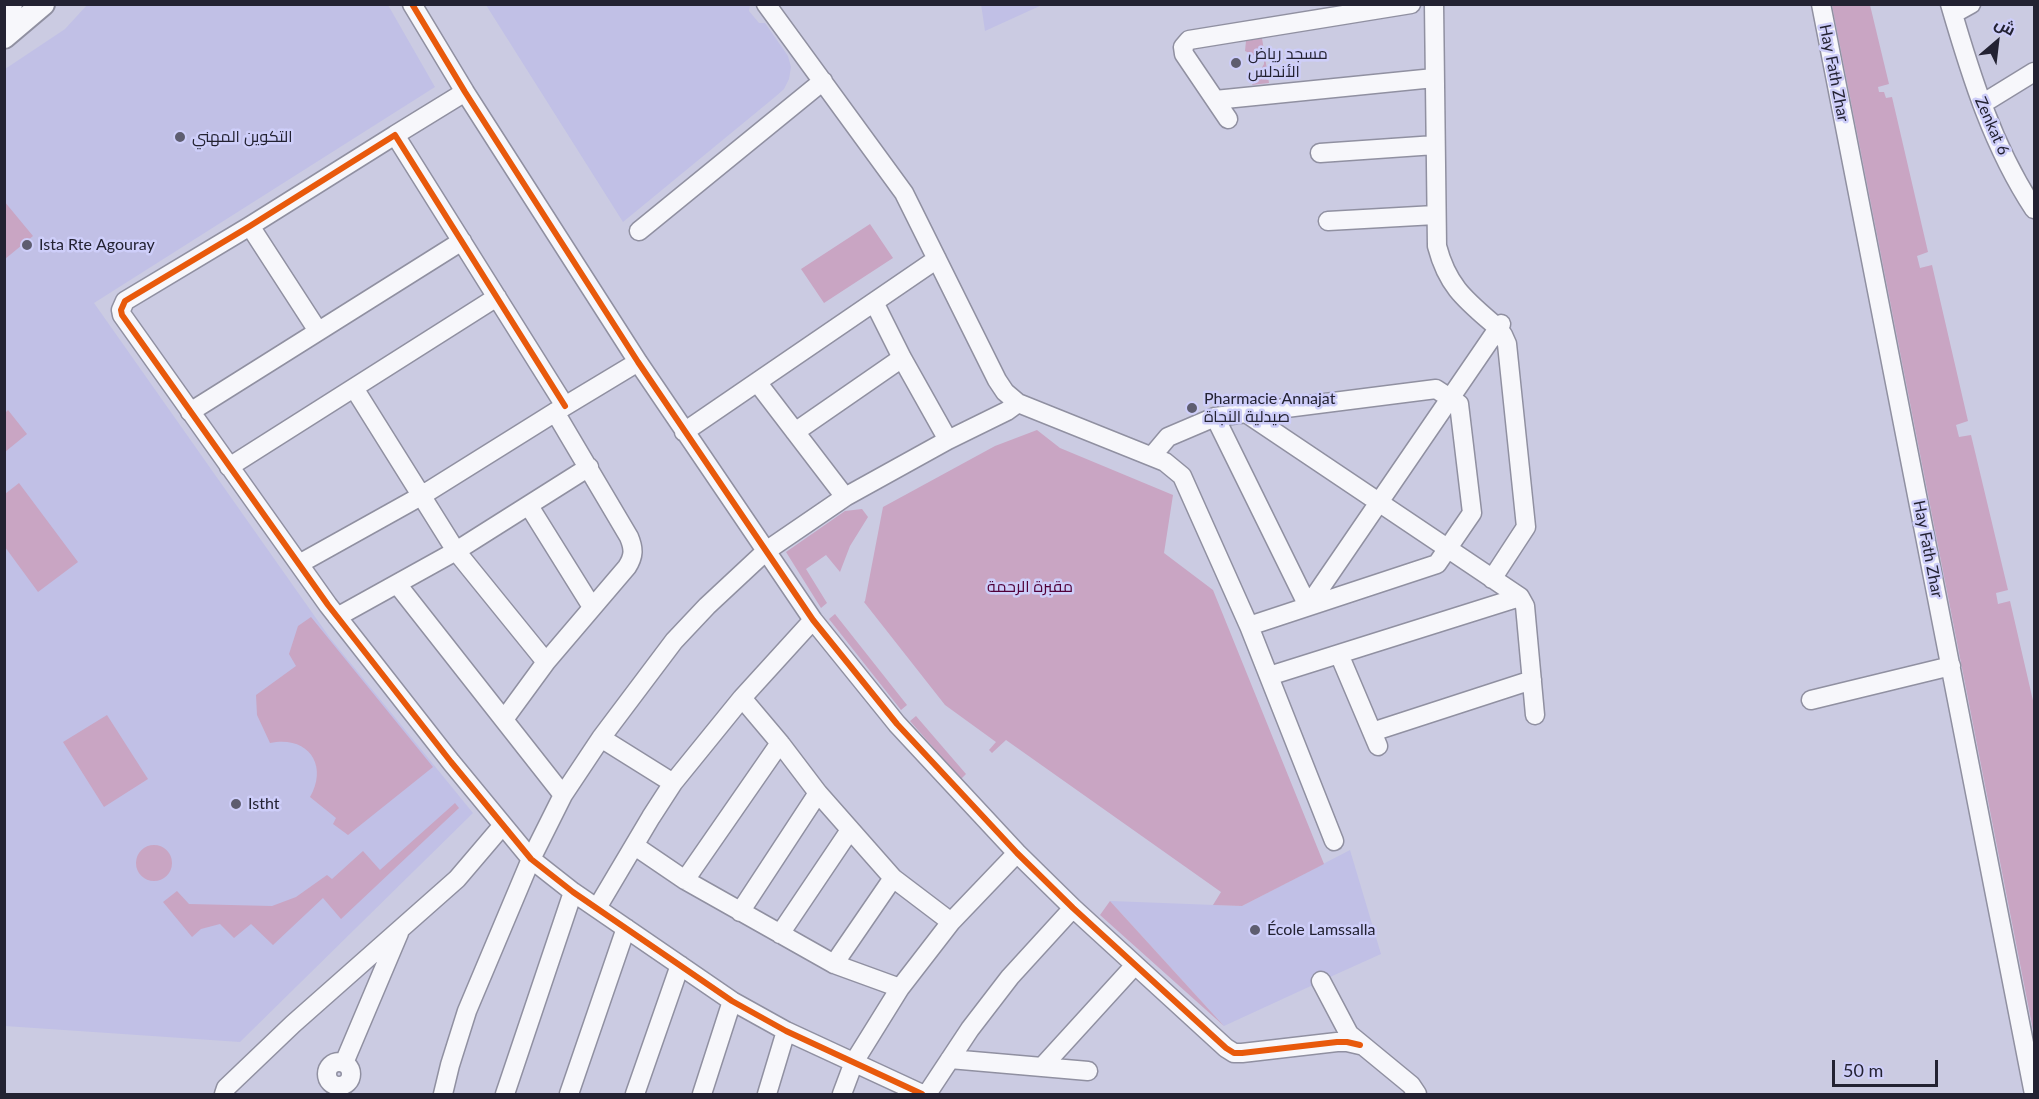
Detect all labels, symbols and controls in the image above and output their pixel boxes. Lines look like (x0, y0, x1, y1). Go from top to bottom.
north arrow (1967, 12, 2027, 72)
text: ش (1992, 12, 2019, 39)
street label: Hay Fath Zhar (1815, 23, 1853, 123)
place label: مسجد رياض الأندلس (1248, 44, 1328, 82)
marker: مسجد رياض الأندلس (1229, 56, 1243, 70)
street label: Zenkat 6 (1971, 94, 2013, 158)
place label: التكوين المهني (192, 127, 293, 147)
marker: التكوين المهني (173, 130, 187, 144)
place label: Ista Rte Agouray (39, 235, 155, 255)
marker: Ista Rte Agouray (20, 238, 34, 252)
place label: Pharmacie Annajat صيدلية النجاة (1204, 389, 1335, 427)
marker: Pharmacie Annajat صيدلية النجاة (1185, 401, 1199, 415)
street label: Hay Fath Zhar (1909, 499, 1947, 599)
park label: مقبرة الرحمة (987, 577, 1073, 597)
place label: Istht (248, 794, 279, 814)
marker: Istht (229, 797, 243, 811)
place label: École Lamssalla (1267, 920, 1375, 940)
marker: École Lamssalla (1248, 923, 1262, 937)
scale bar (1835, 1048, 1942, 1086)
text: 50 m (1843, 1059, 1883, 1081)

